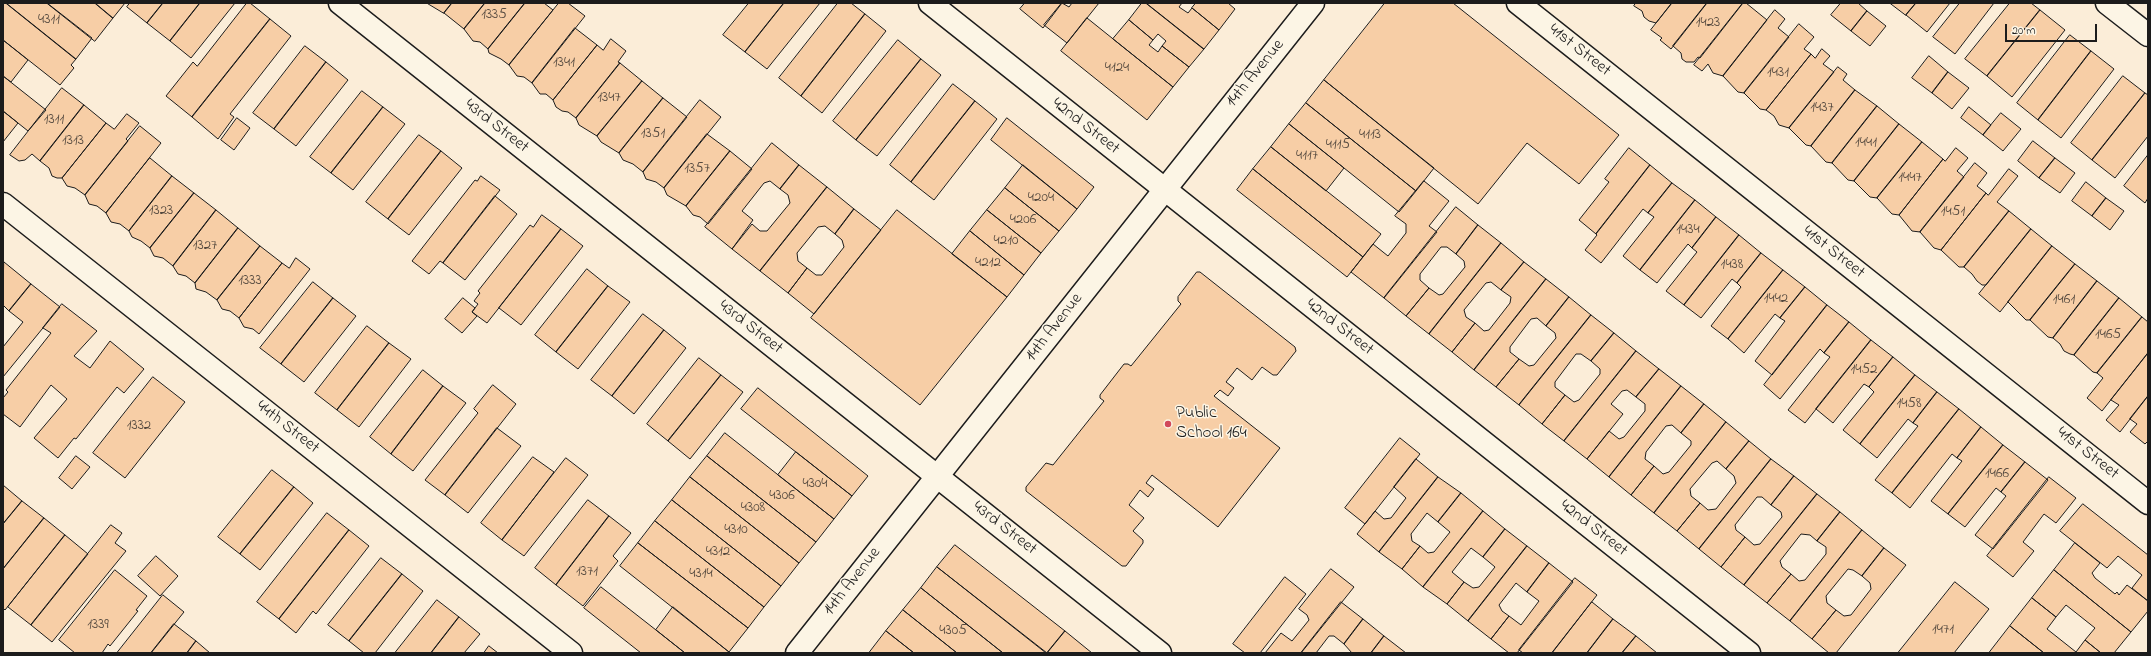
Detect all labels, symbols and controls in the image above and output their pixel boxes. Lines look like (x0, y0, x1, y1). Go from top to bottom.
house number: 1335 (481, 7, 507, 25)
house number: 4311 (38, 12, 60, 30)
house number: 1423 (1696, 15, 1720, 33)
scale bar (2007, 16, 2099, 42)
street label: 41st Street (1544, 20, 1614, 82)
text: 20 m (2012, 22, 2035, 40)
street label: 14th Avenue (1222, 36, 1290, 112)
house number: 1341 (553, 55, 575, 73)
house number: 4124 (1105, 60, 1129, 78)
house number: 1431 (1767, 65, 1789, 83)
house number: 1347 (597, 90, 621, 108)
street label: 42nd Street (1047, 94, 1123, 160)
street label: 43rd Street (460, 96, 532, 158)
house number: 1437 (1810, 100, 1834, 118)
house number: 1311 (44, 112, 64, 130)
house number: 1351 (641, 126, 665, 144)
house number: 4113 (1359, 127, 1381, 145)
house number: 1313 (62, 133, 84, 151)
house number: 1441 (1855, 135, 1877, 153)
house number: 4115 (1326, 137, 1350, 155)
house number: 4117 (1296, 148, 1318, 166)
house number: 1357 (684, 161, 710, 179)
house number: 1447 (1898, 170, 1922, 188)
house number: 4204 (1028, 190, 1054, 208)
house number: 1323 (149, 203, 173, 221)
house number: 1451 (1941, 204, 1965, 222)
house number: 4206 (1010, 212, 1036, 230)
house number: 1434 (1676, 222, 1700, 240)
street label: 41st Street (1798, 222, 1868, 284)
house number: 4210 (994, 233, 1018, 251)
house number: 1327 (193, 238, 217, 256)
house number: 4212 (975, 255, 1001, 273)
house number: 1438 (1721, 257, 1743, 275)
house number: 1333 (238, 273, 262, 291)
street label: 14th Avenue (1022, 290, 1088, 366)
house number: 1442 (1764, 291, 1788, 309)
house number: 1461 (2053, 292, 2075, 310)
street label: 42nd Street (1301, 295, 1377, 361)
street label: 43rd Street (714, 297, 786, 359)
house number: 1465 (2095, 327, 2121, 345)
house number: 1452 (1851, 362, 1877, 380)
house number: 1458 (1896, 396, 1922, 414)
street label: 44th Street (251, 397, 323, 459)
place label: Public School 164 (1176, 404, 1247, 444)
house number: 1332 (127, 418, 151, 436)
marker: Public School 164 (1163, 419, 1173, 429)
street label: 41st Street (2052, 423, 2122, 485)
house number: 1466 (1985, 466, 2009, 484)
house number: 4304 (802, 476, 828, 494)
house number: 4306 (769, 488, 795, 506)
street label: 42nd Street (1555, 496, 1631, 562)
street label: 43rd Street (968, 498, 1040, 560)
house number: 4308 (741, 500, 765, 518)
house number: 4310 (724, 522, 748, 540)
house number: 4312 (706, 544, 730, 562)
street label: 14th Avenue (820, 544, 886, 620)
house number: 1371 (576, 564, 598, 582)
house number: 4314 (689, 566, 713, 584)
house number: 1339 (87, 617, 109, 635)
house number: 1471 (1932, 622, 1954, 640)
house number: 4305 (939, 623, 967, 641)

